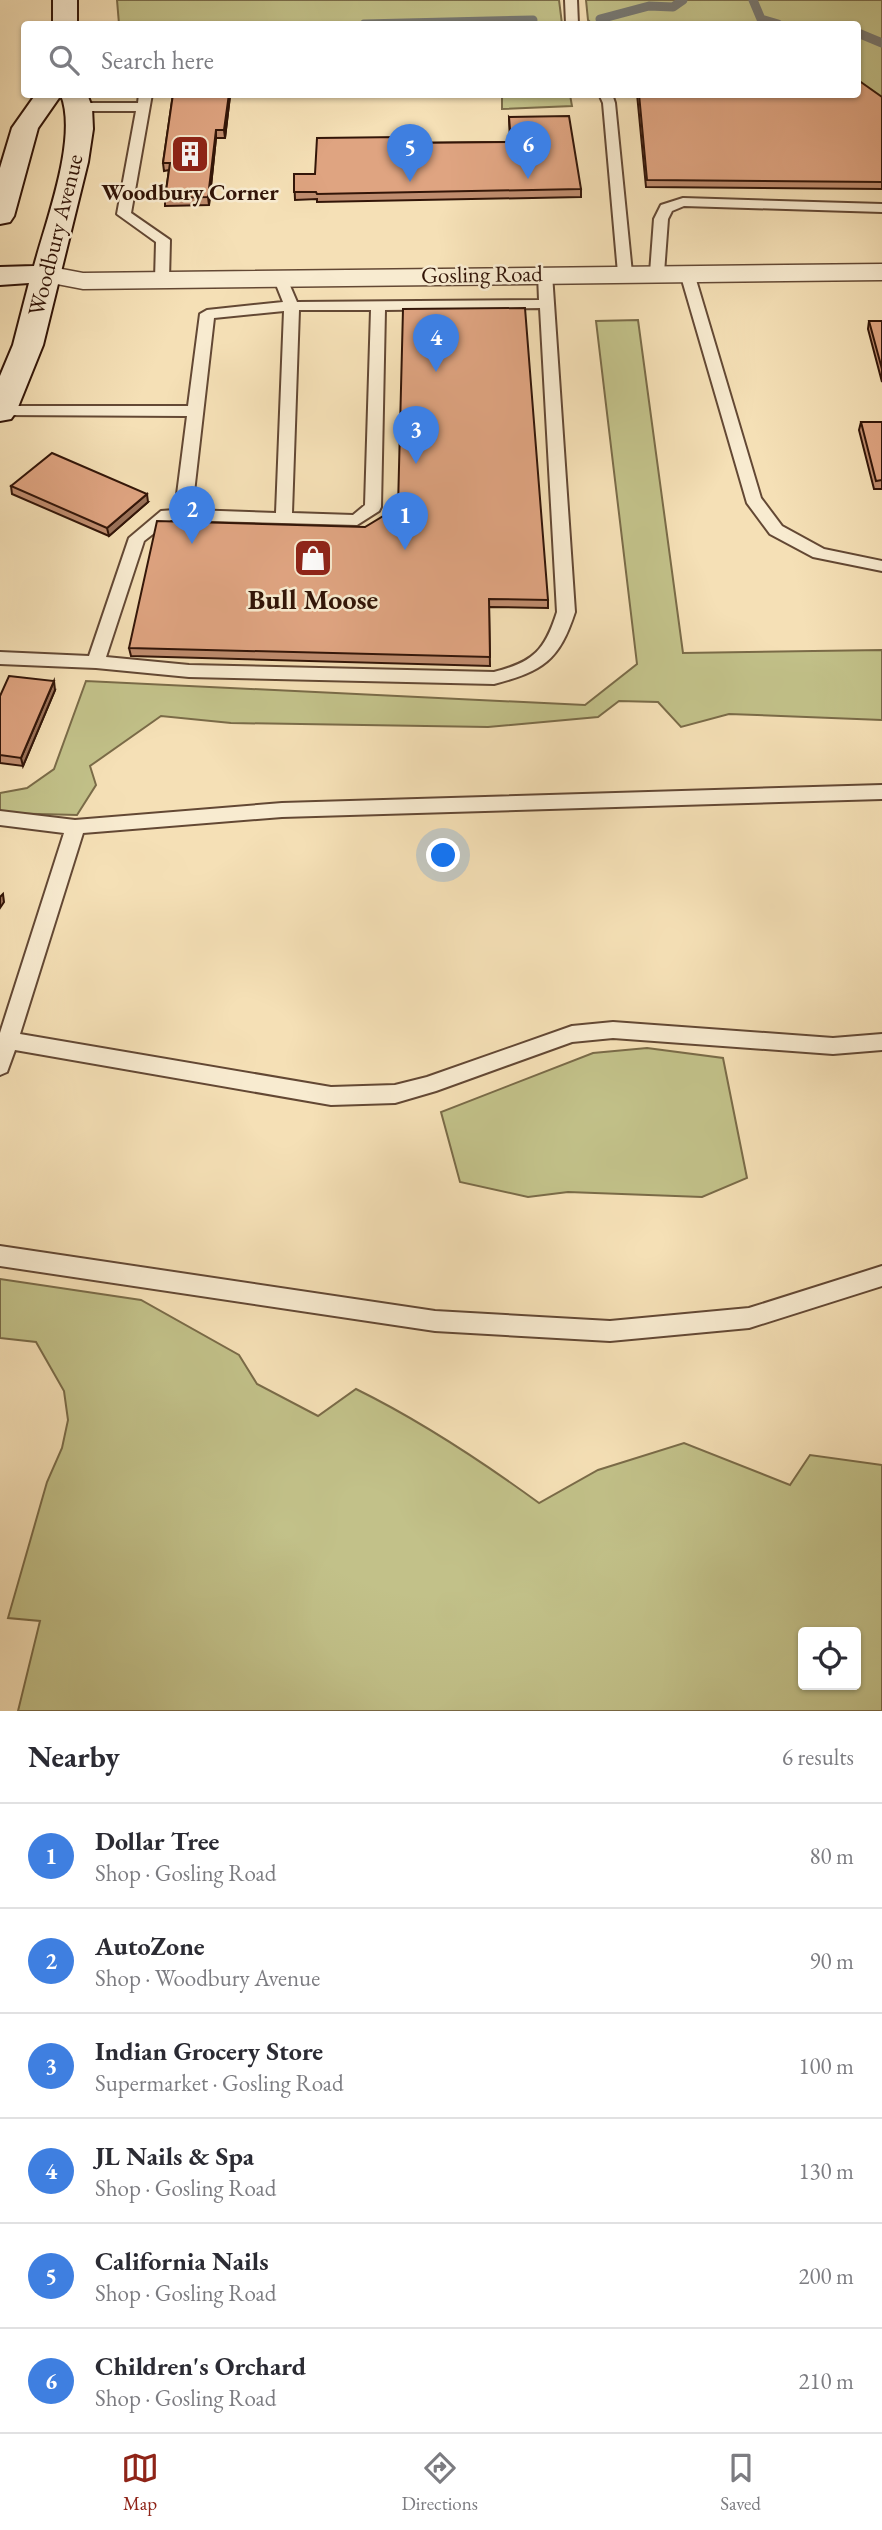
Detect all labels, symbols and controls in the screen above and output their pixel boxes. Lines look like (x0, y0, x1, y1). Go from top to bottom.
search box (21, 21, 861, 98)
icon: search (45, 41, 83, 79)
text: Search here (101, 43, 214, 77)
pin: 6 (505, 121, 551, 179)
pin: 5 (387, 124, 433, 182)
building icon: Woodbury Corner (169, 133, 211, 175)
street label: Woodbury Avenue (20, 151, 90, 319)
place label: Woodbury Corner (101, 177, 279, 207)
street label: Gosling Road (421, 258, 543, 290)
pin: 4 (413, 314, 459, 372)
pin: 3 (393, 406, 439, 464)
pin: 2 (169, 486, 215, 544)
pin: 1 (382, 492, 428, 550)
shop icon: Bull Moose (292, 537, 334, 579)
place label: Bull Moose (248, 581, 378, 617)
your location (426, 838, 460, 872)
map controls (798, 1627, 861, 1690)
button: locate (798, 1627, 861, 1690)
text: Nearby (28, 1737, 120, 1776)
text: 6 results (782, 1742, 854, 1772)
text: Dollar Tree (95, 1824, 219, 1858)
text: 1 (45, 1841, 57, 1871)
text: 80 m (809, 1841, 854, 1871)
text: Shop · Gosling Road (95, 1858, 276, 1888)
text: AutoZone (95, 1929, 205, 1963)
text: 2 (45, 1946, 57, 1976)
text: 90 m (809, 1946, 854, 1976)
text: Shop · Woodbury Avenue (95, 1963, 320, 1993)
text: Indian Grocery Store (95, 2034, 323, 2068)
text: 3 (45, 2051, 57, 2081)
text: 100 m (798, 2051, 854, 2081)
text: Supermarket · Gosling Road (95, 2068, 344, 2098)
text: JL Nails & Spa (95, 2139, 254, 2173)
text: 4 (45, 2156, 57, 2186)
text: 130 m (798, 2156, 854, 2186)
text: Shop · Gosling Road (95, 2173, 276, 2203)
text: California Nails (95, 2244, 269, 2278)
text: 5 (45, 2261, 57, 2291)
text: 200 m (798, 2261, 854, 2291)
text: Shop · Gosling Road (95, 2278, 276, 2308)
text: Children's Orchard (95, 2349, 306, 2383)
text: 6 (45, 2366, 57, 2396)
text: 210 m (798, 2366, 854, 2396)
text: Shop · Gosling Road (95, 2383, 276, 2413)
tab: Map (121, 2449, 159, 2516)
tab: Directions (401, 2449, 478, 2516)
tab: Saved (720, 2449, 761, 2516)

